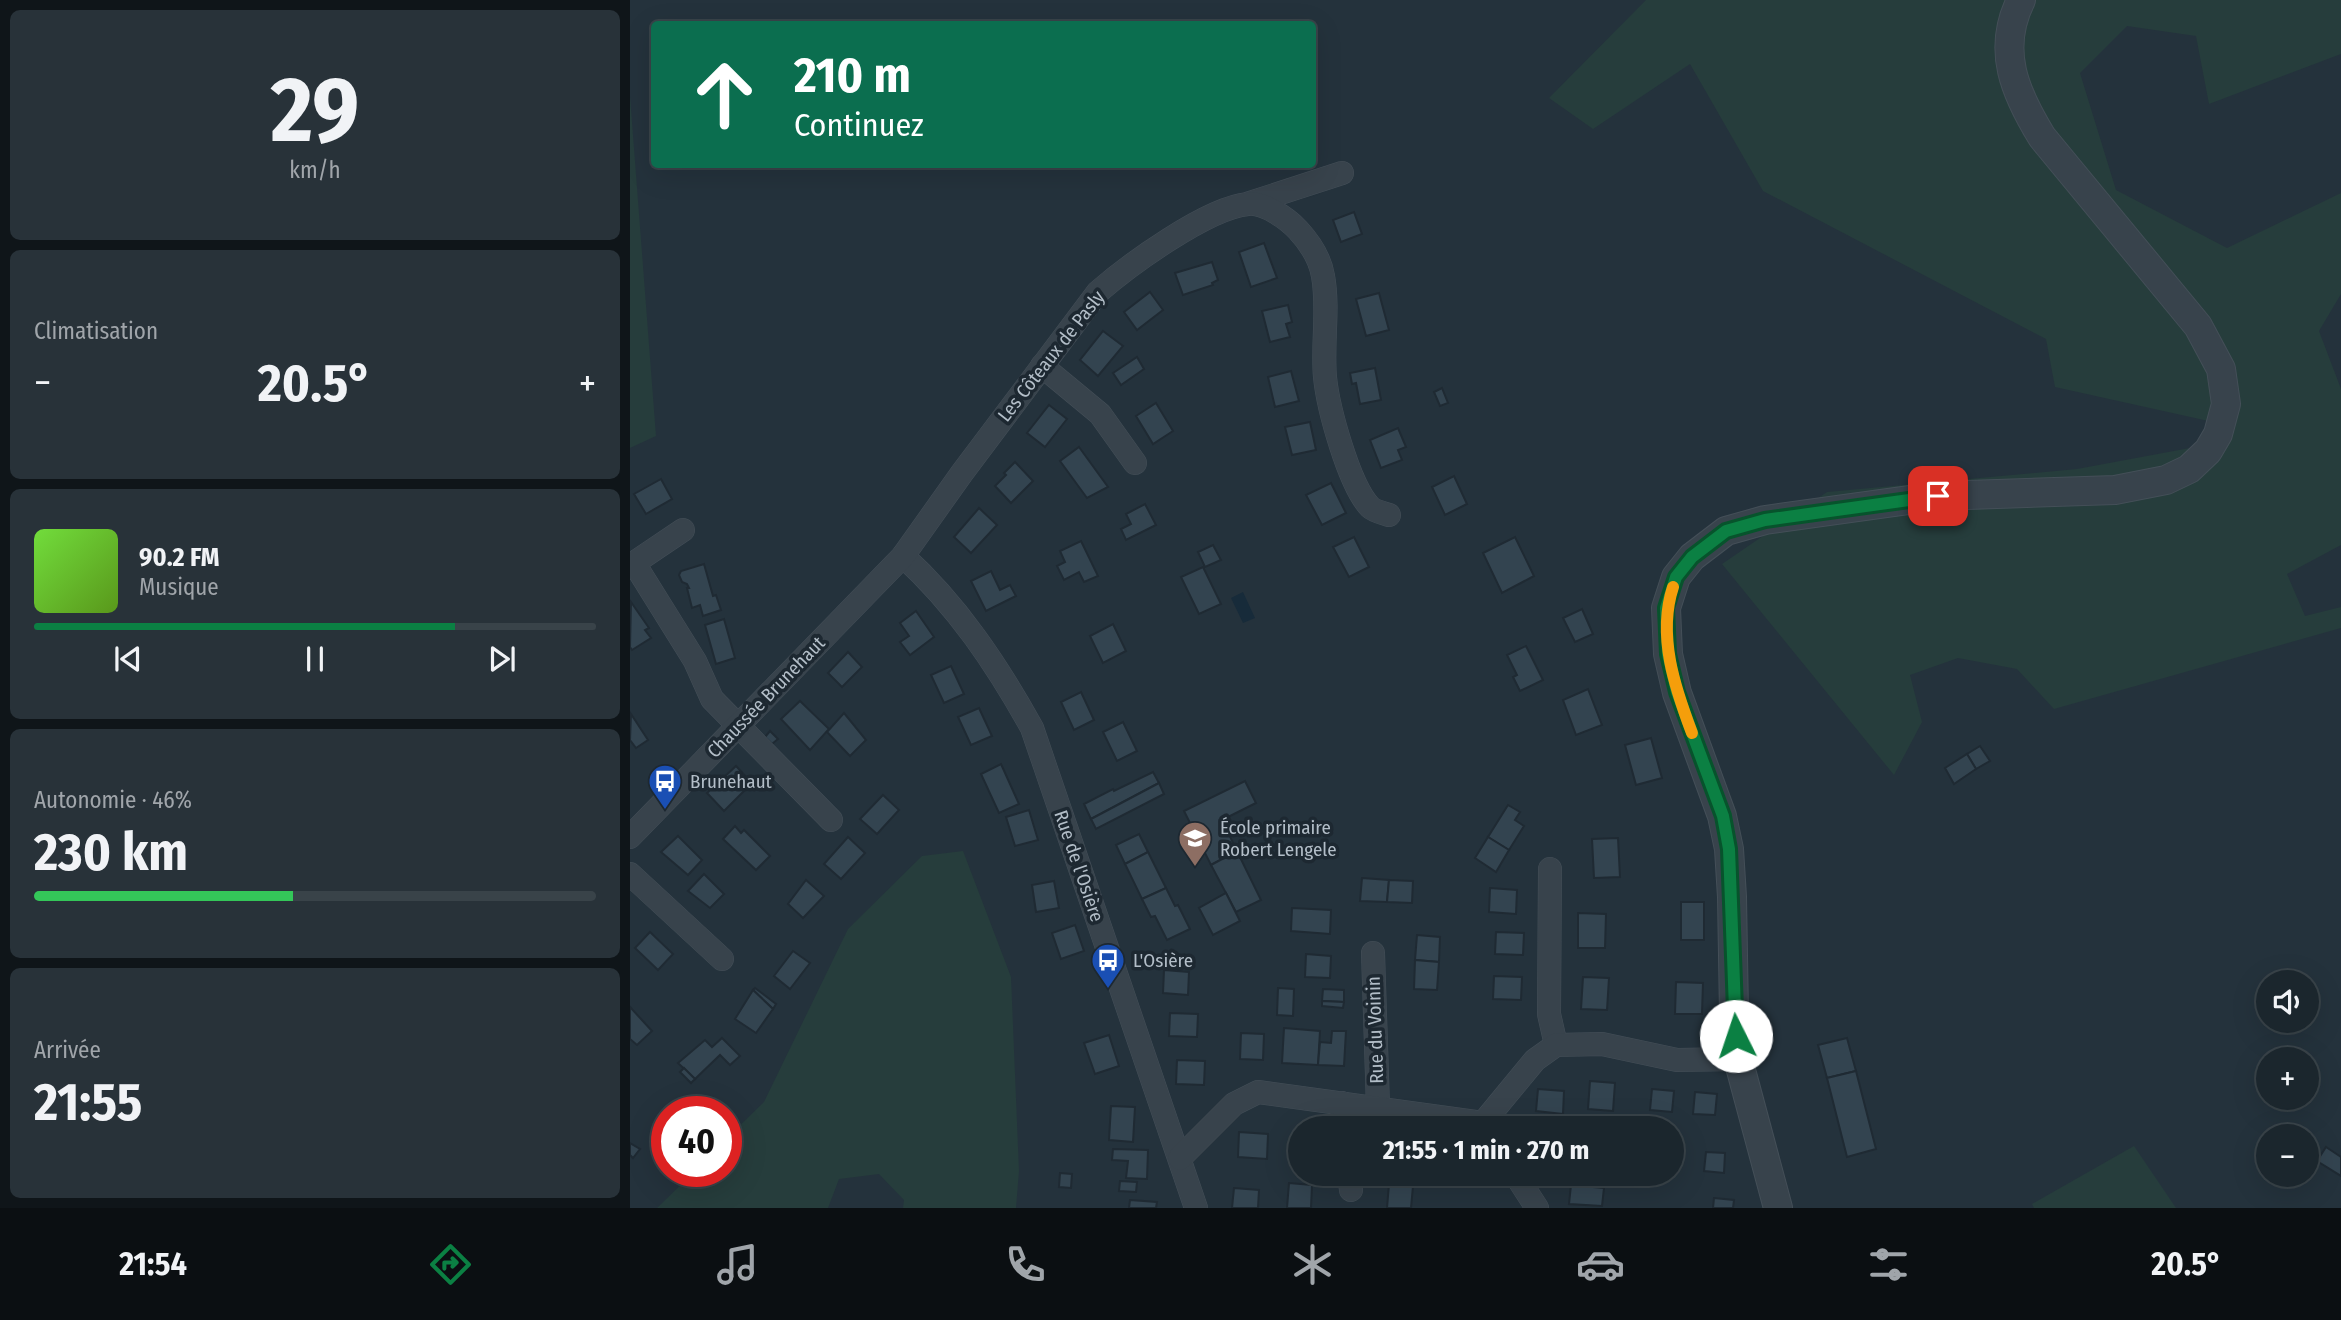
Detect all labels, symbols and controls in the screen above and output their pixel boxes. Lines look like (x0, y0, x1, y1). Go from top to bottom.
text: 210 m (794, 46, 911, 105)
icon: ahead (679, 49, 770, 140)
text: 29 (271, 56, 359, 165)
text: Continuez (794, 106, 924, 144)
text: km/h (289, 156, 341, 184)
street label: Les Côteaux de Pasly (993, 285, 1110, 426)
text: Climatisation (34, 317, 158, 345)
text: 20.5° (258, 352, 372, 415)
text: − (34, 360, 51, 406)
text: + (579, 360, 596, 406)
pin (1908, 466, 1968, 526)
icon: arrive (1919, 477, 1957, 515)
text: 90.2 FM (139, 542, 220, 573)
text: Musique (139, 573, 219, 601)
street label: Chaussée Brunehaut (702, 631, 830, 762)
icon: previous (109, 640, 147, 678)
icon: pause (296, 640, 334, 678)
icon: next (483, 640, 521, 678)
bus stop icon: Brunehaut (646, 762, 684, 811)
place label: Brunehaut (690, 770, 773, 793)
text: Autonomie · 46% (34, 786, 192, 814)
street label: Rue de l'Osière (1049, 807, 1109, 925)
place label: École primaire Robert Lengele (1220, 816, 1337, 861)
school or university icon: École primaire Robert Lengele (1176, 819, 1214, 868)
text: 230 km (34, 821, 188, 884)
bus stop icon: L'Osière (1089, 941, 1127, 990)
place label: L'Osière (1133, 949, 1193, 972)
map controls (2256, 970, 2319, 1187)
button: sound (2256, 970, 2319, 1033)
street label: Rue du Voinin (1362, 976, 1388, 1084)
position arrow (1699, 999, 1773, 1073)
text: Arrivée (34, 1036, 101, 1064)
button: + (2256, 1047, 2319, 1110)
text: 21:55 (34, 1071, 142, 1134)
speed limit sign: 40 (651, 1096, 742, 1187)
button: − (2256, 1124, 2319, 1187)
text: 21:55 · 1 min · 270 m (1383, 1135, 1589, 1166)
icon: directions (426, 1240, 475, 1289)
icon: music (713, 1240, 762, 1289)
icon: phone (1001, 1240, 1050, 1289)
icon: climate (1288, 1240, 1337, 1289)
icon: car (1576, 1240, 1625, 1289)
icon: filters (1864, 1240, 1913, 1289)
text: 21:54 (119, 1245, 187, 1283)
text: 20.5° (2151, 1245, 2222, 1283)

